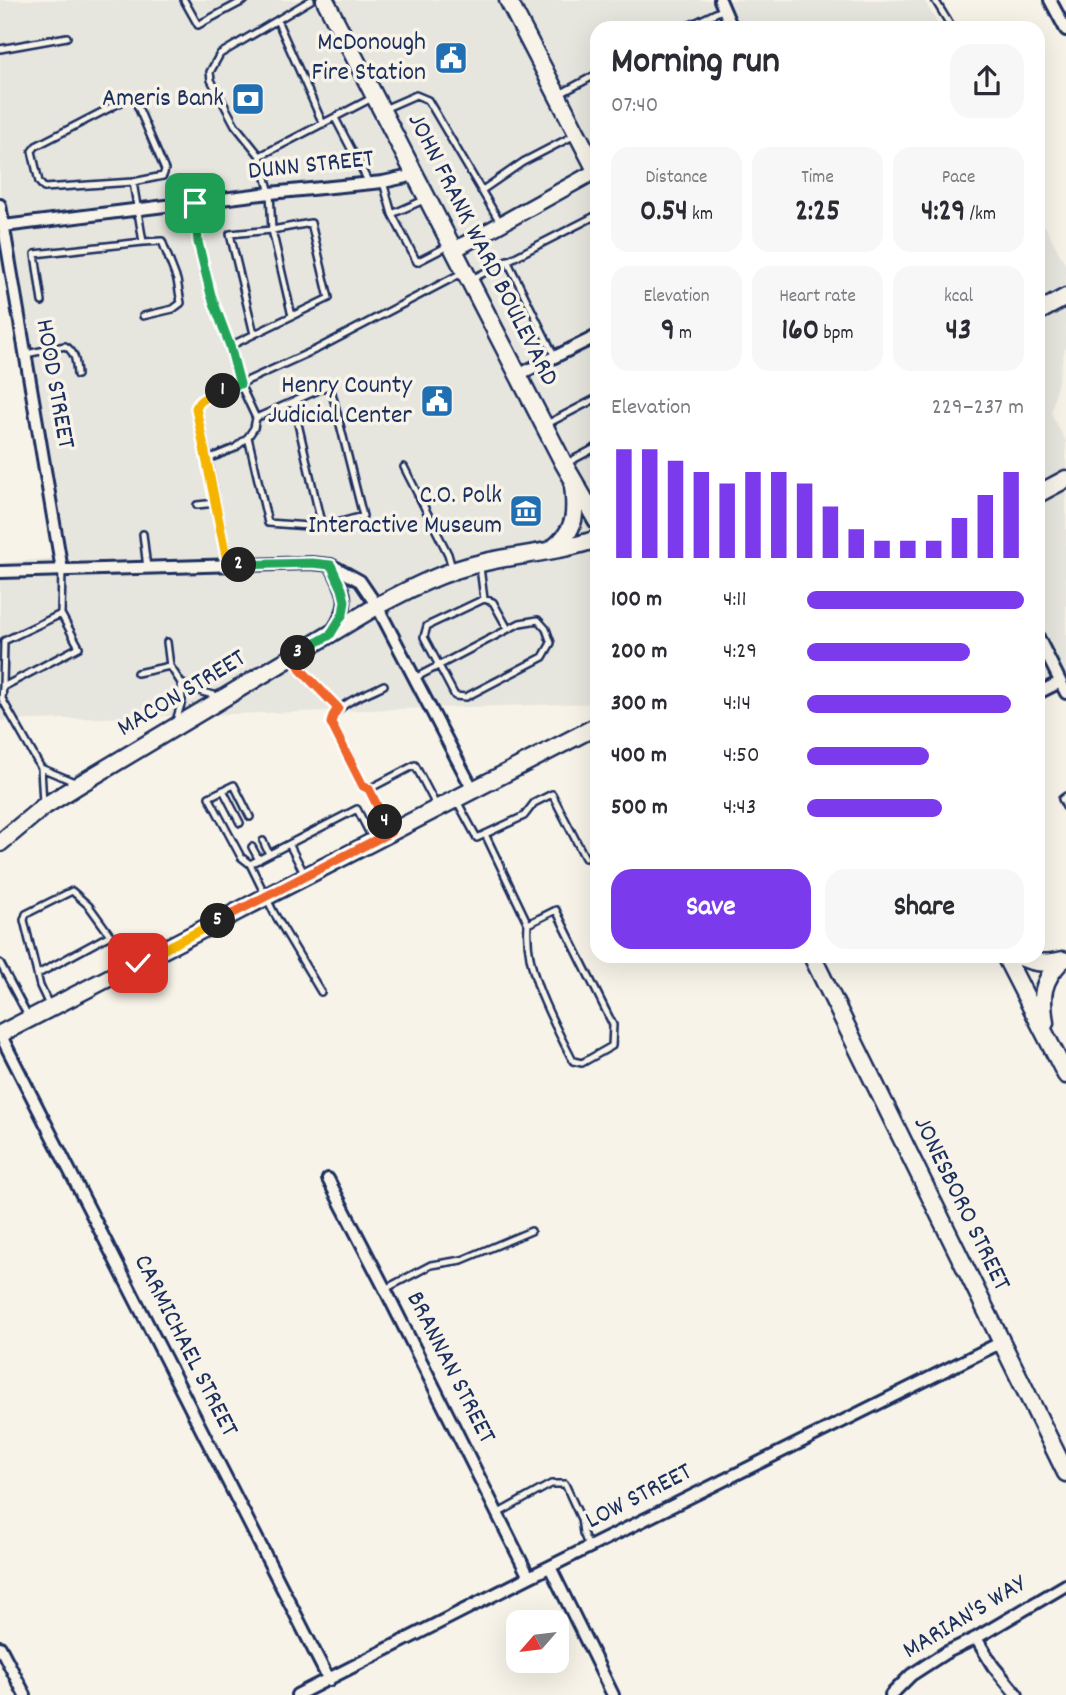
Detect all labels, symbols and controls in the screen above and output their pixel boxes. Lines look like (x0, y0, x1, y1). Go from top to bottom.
place label: McDonough Fire Station (311, 25, 426, 92)
text: Morning run (611, 36, 780, 91)
public building icon: McDonough Fire Station (432, 39, 470, 77)
button: share (950, 44, 1024, 118)
bank icon: Ameris Bank (229, 80, 267, 118)
place label: Ameris Bank (102, 81, 224, 118)
text: 07:40 (611, 90, 658, 123)
street label: JOHN FRANK WARD BOULEVARD (397, 107, 567, 393)
street label: DUNN STREET (246, 141, 376, 191)
text: Distance (646, 165, 707, 192)
text: Time (801, 165, 834, 192)
text: Pace (942, 165, 975, 192)
pin (165, 173, 225, 233)
icon: arrive (176, 184, 214, 222)
text: 0.54 (640, 192, 688, 235)
text: 2:25 (795, 192, 840, 235)
text: 4:29 (921, 192, 965, 235)
text: km (688, 202, 713, 229)
text: /km (965, 202, 996, 229)
text: Elevation (643, 284, 710, 311)
text: Heart rate (779, 284, 856, 311)
text: kcal (944, 284, 973, 311)
text: 9 (661, 311, 675, 354)
text: 160 (781, 311, 819, 354)
text: 43 (946, 311, 971, 354)
street label: HOOD STREET (24, 316, 84, 452)
text: m (675, 321, 692, 348)
text: bpm (819, 321, 854, 348)
place label: Henry County Judicial Center (268, 368, 412, 435)
pin: 1 (206, 374, 241, 408)
text: 1 (220, 377, 225, 404)
public building icon: Henry County Judicial Center (418, 382, 456, 420)
text: Elevation (611, 392, 691, 425)
text: 229–237 m (932, 392, 1024, 425)
place label: C.O. Polk Interactive Museum (308, 478, 502, 545)
museum icon: C.O. Polk Interactive Museum (507, 492, 545, 530)
pin: 2 (222, 548, 256, 582)
text: 2 (234, 551, 243, 578)
text: 100 m (611, 584, 662, 617)
text: 4:11 (723, 584, 746, 617)
pin: 3 (280, 636, 316, 670)
text: 200 m (611, 636, 667, 669)
text: 4:29 (723, 636, 757, 669)
text: 3 (293, 639, 302, 666)
street label: MACON STREET (111, 641, 254, 747)
text: 300 m (611, 688, 667, 721)
text: 4:14 (723, 688, 751, 721)
text: 400 m (611, 740, 667, 773)
text: 4:50 (723, 740, 760, 773)
text: 500 m (611, 792, 668, 825)
text: 4:43 (723, 792, 756, 825)
pin: 4 (368, 804, 402, 840)
text: 4 (381, 808, 388, 835)
button: Save (611, 869, 811, 949)
button: Share (825, 869, 1024, 949)
pin: 5 (200, 904, 235, 939)
text: 5 (213, 907, 222, 934)
pin (108, 933, 168, 993)
icon: check (119, 944, 157, 982)
street label: JONESBORO STREET (903, 1111, 1019, 1298)
street label: CARMICHAEL STREET (123, 1248, 247, 1444)
street label: BRANNAN STREET (396, 1285, 505, 1451)
street label: LOW STREET (579, 1454, 699, 1540)
street label: MARIAN'S WAY (896, 1566, 1035, 1669)
north arrow (506, 1610, 569, 1673)
map controls (506, 1610, 569, 1673)

